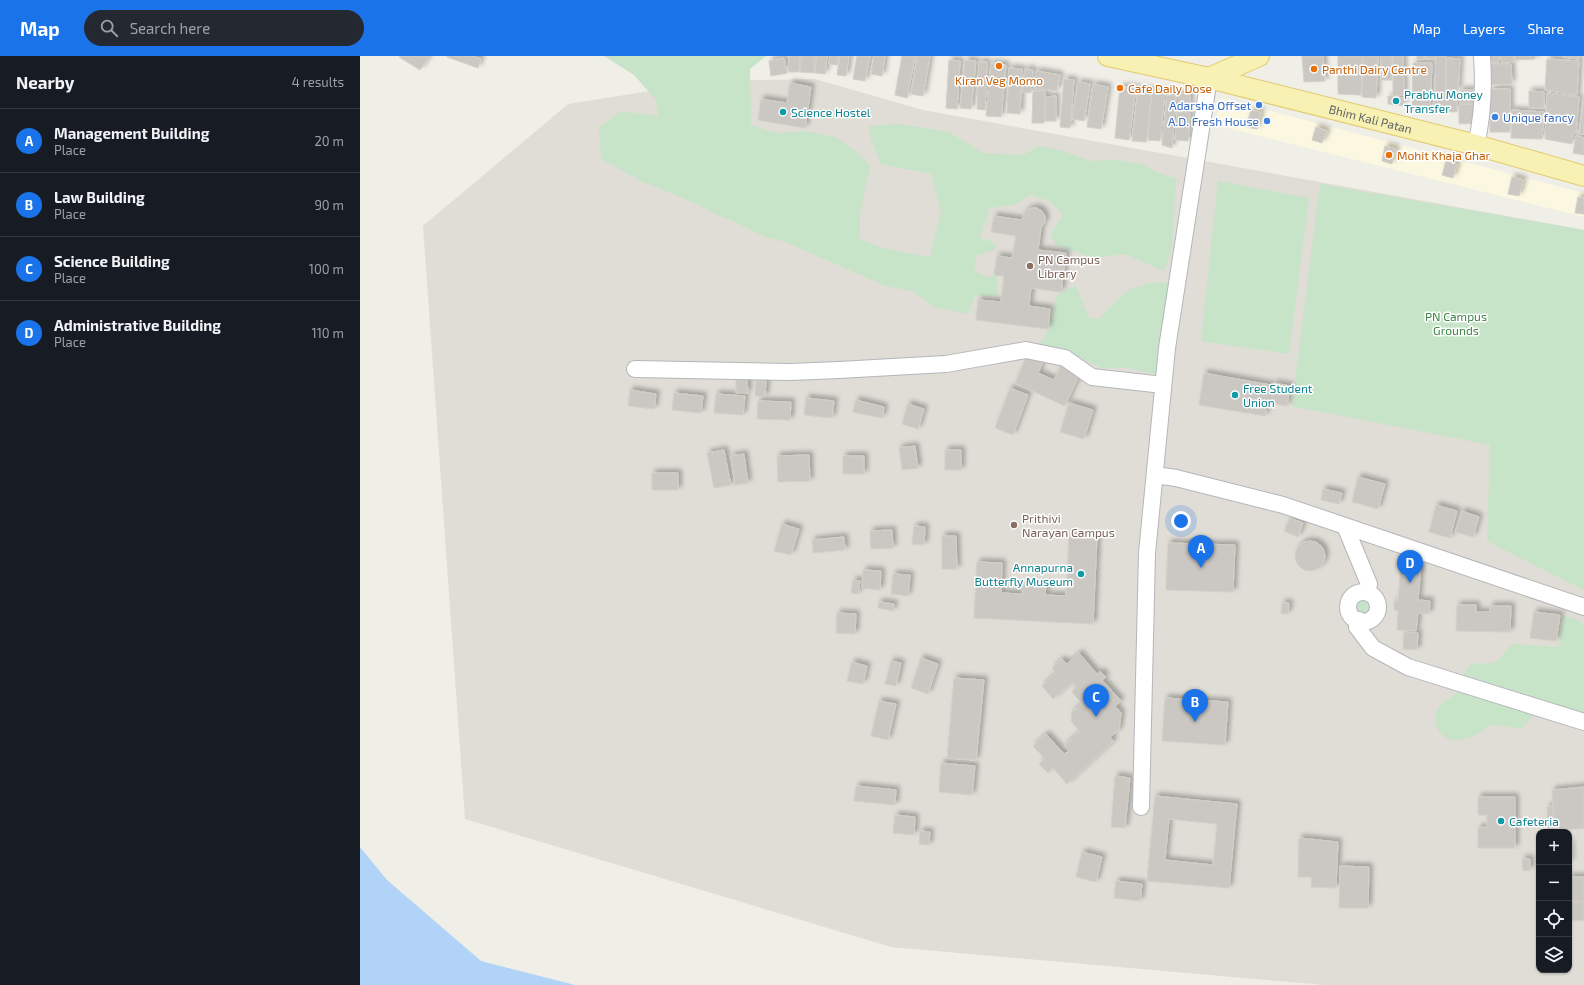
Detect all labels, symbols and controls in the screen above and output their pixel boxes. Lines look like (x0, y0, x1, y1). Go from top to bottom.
search box (84, 10, 364, 46)
text: Map (20, 17, 60, 40)
icon: search (98, 17, 120, 39)
text: Search here (130, 19, 210, 37)
text: Map (1413, 20, 1441, 37)
text: Layers (1463, 20, 1505, 37)
text: Share (1527, 20, 1564, 37)
marker: Kiran Veg Momo (994, 61, 1004, 71)
place label: Panthi Dairy Centre (1322, 62, 1427, 76)
marker: Panthi Dairy Centre (1309, 64, 1319, 74)
text: Nearby (16, 72, 74, 92)
place label: Kiran Veg Momo (955, 73, 1043, 87)
text: 4 results (292, 74, 344, 90)
place label: Cafe Daily Dose (1128, 81, 1212, 95)
marker: Cafe Daily Dose (1115, 83, 1125, 93)
place label: Prabhu Money Transfer (1404, 87, 1484, 115)
marker: Prabhu Money Transfer (1391, 96, 1401, 106)
place label: Adarsha Offset (1169, 98, 1251, 112)
marker: Adarsha Offset (1254, 100, 1264, 110)
street label: Bhim Kali Patan (1328, 101, 1414, 136)
place label: Science Hostel (791, 105, 871, 119)
marker: Science Hostel (778, 107, 788, 117)
place label: Unique fancy (1503, 110, 1575, 124)
marker: Unique fancy (1490, 112, 1500, 122)
place label: A.D. Fresh House (1168, 114, 1259, 128)
marker: A.D. Fresh House (1262, 116, 1272, 126)
text: Management Building (54, 124, 209, 142)
text: A (25, 133, 33, 149)
text: 20 m (315, 133, 344, 149)
text: Place (54, 142, 86, 158)
place label: Mohit Khaja Ghar (1397, 148, 1491, 163)
marker: Mohit Khaja Ghar (1384, 150, 1394, 160)
text: Law Building (54, 188, 145, 206)
text: B (25, 197, 33, 213)
text: 90 m (314, 197, 344, 213)
text: Place (54, 206, 86, 222)
text: Science Building (54, 252, 170, 270)
place label: PN Campus Library (1038, 252, 1100, 280)
text: C (25, 261, 33, 277)
text: 100 m (309, 261, 344, 277)
marker: PN Campus Library (1025, 261, 1035, 271)
text: Place (54, 270, 86, 286)
park label: PN Campus Grounds (1425, 309, 1487, 337)
text: Administrative Building (54, 316, 221, 334)
text: D (25, 325, 33, 341)
text: 110 m (312, 325, 344, 341)
text: Place (54, 334, 86, 350)
place label: Free Student Union (1243, 381, 1313, 409)
marker: Free Student Union (1230, 390, 1240, 400)
place label: Prithivi Narayan Campus (1022, 511, 1115, 539)
your location (1171, 511, 1191, 531)
marker: Prithivi Narayan Campus (1009, 520, 1019, 530)
pin: A (1188, 535, 1214, 568)
pin: D (1397, 550, 1423, 583)
place label: Annapurna Butterfly Museum (975, 560, 1073, 588)
marker: Annapurna Butterfly Museum (1076, 569, 1086, 579)
pin: C (1083, 684, 1109, 717)
pin: B (1182, 689, 1208, 722)
place label: Cafeteria (1509, 814, 1559, 828)
marker: Cafeteria (1496, 816, 1506, 826)
map controls (1536, 829, 1572, 973)
button: + (1536, 829, 1572, 865)
button: − (1536, 865, 1572, 901)
button: locate (1536, 901, 1572, 937)
button: layers (1536, 937, 1572, 973)

